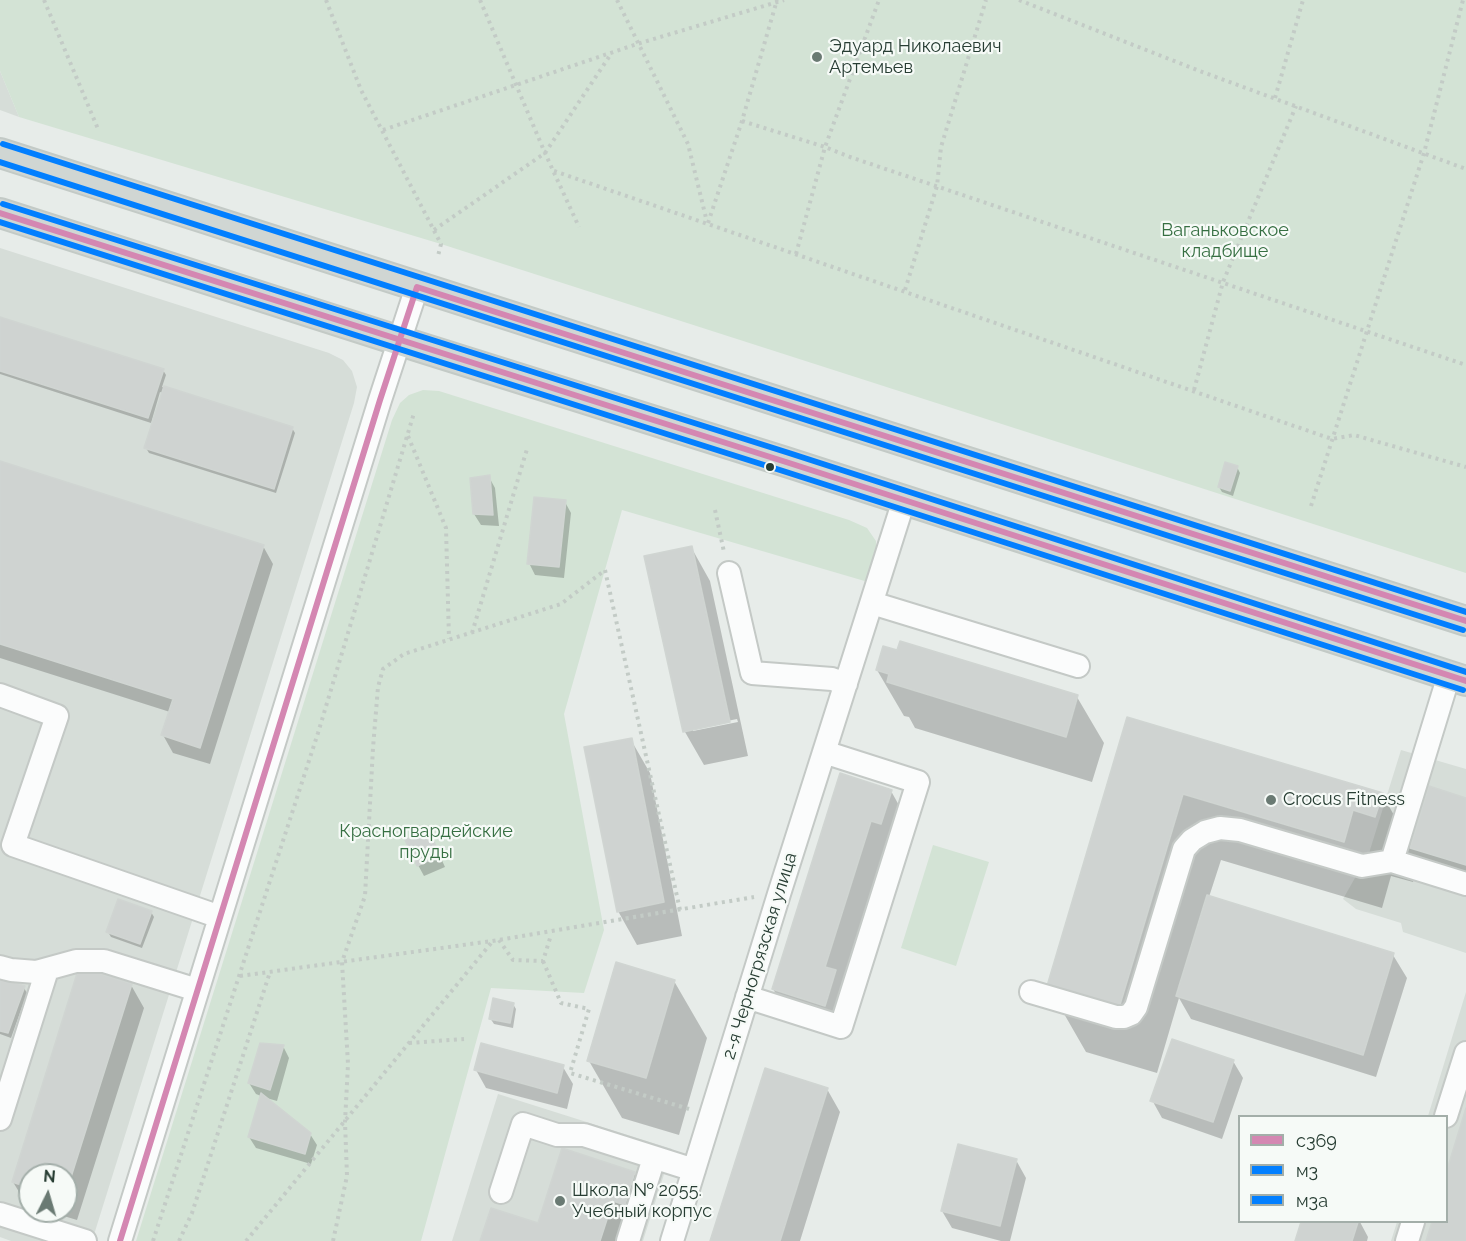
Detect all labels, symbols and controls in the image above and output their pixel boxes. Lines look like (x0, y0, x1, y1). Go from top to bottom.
place label: Эдуард Николаевич Артемьев (829, 36, 1002, 78)
marker: Эдуард Николаевич Артемьев (810, 50, 824, 64)
park label: Ваганьковское кладбище (1161, 220, 1289, 262)
unlabelled marker (764, 461, 776, 473)
place label: Crocus Fitness (1283, 789, 1405, 811)
marker: Crocus Fitness (1264, 793, 1278, 807)
park label: Красногвардейские пруды (339, 821, 513, 864)
street label: 2-я Черногрязская улица (718, 850, 802, 1062)
legend (1238, 1115, 1448, 1223)
text: с369 (1296, 1130, 1337, 1151)
text: м3 (1296, 1160, 1318, 1181)
north arrow (18, 1163, 78, 1223)
text: N (43, 1167, 56, 1187)
place label: Школа № 2055. Учебный корпус (572, 1180, 712, 1222)
text: м3а (1296, 1190, 1328, 1211)
marker: Школа № 2055. Учебный корпус (553, 1194, 567, 1208)

